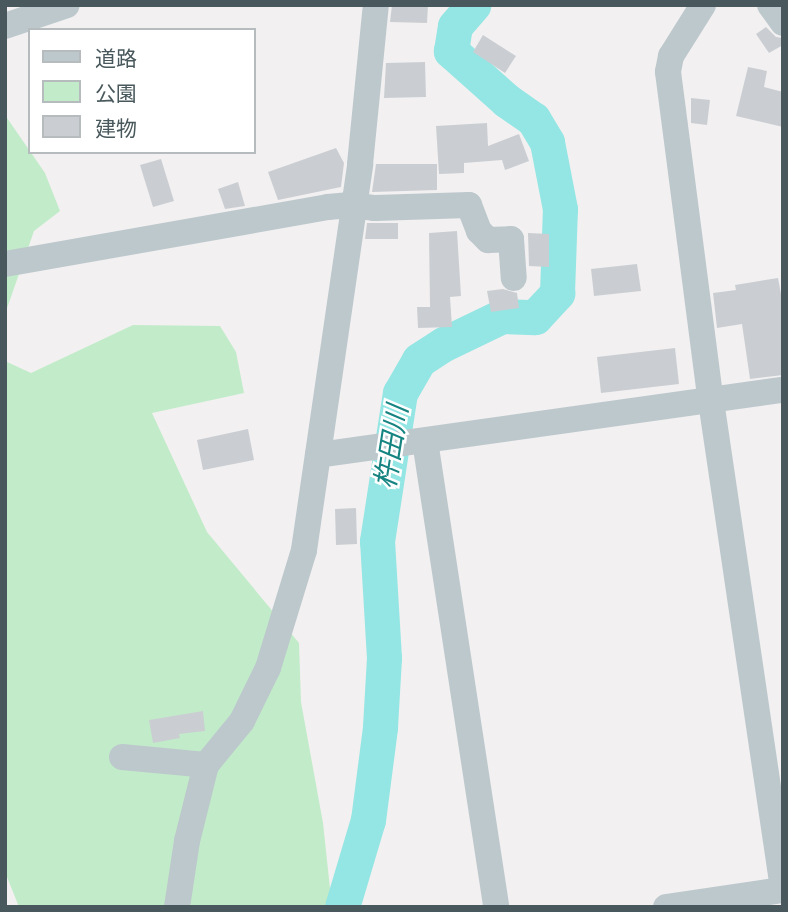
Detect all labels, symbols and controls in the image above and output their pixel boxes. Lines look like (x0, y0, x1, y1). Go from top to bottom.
legend (28, 28, 256, 154)
text: 道路 (95, 46, 137, 72)
text: 公園 (95, 81, 137, 107)
text: 建物 (95, 116, 137, 142)
water label: 杵田川 (369, 403, 415, 491)

